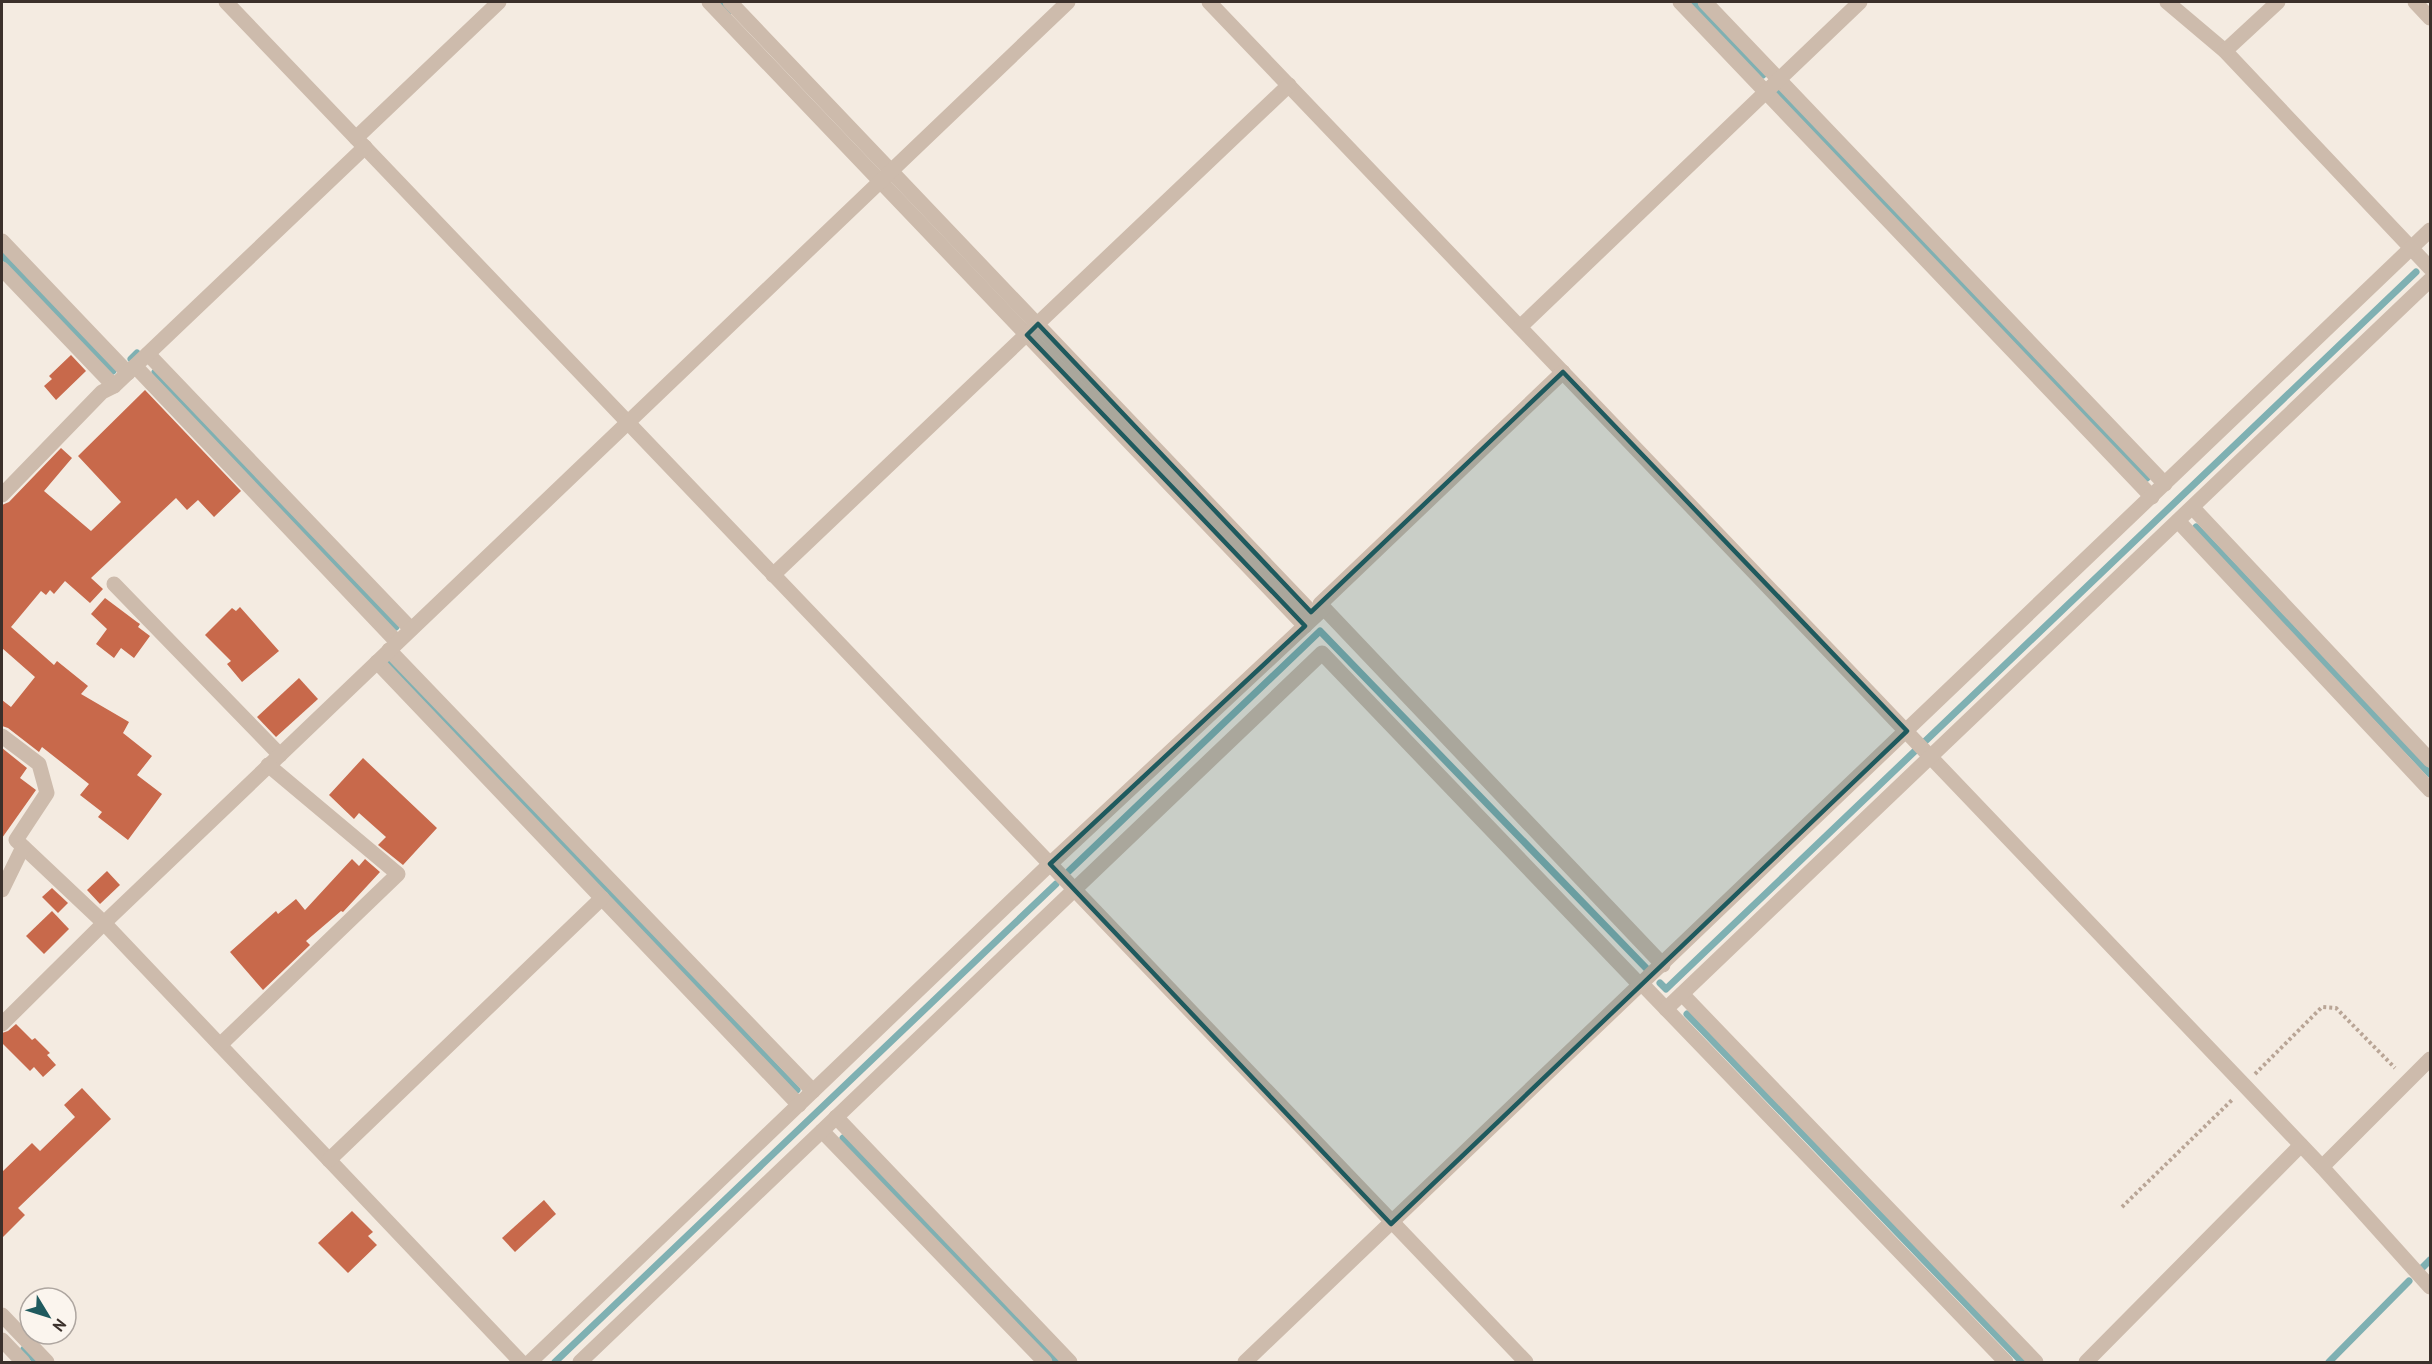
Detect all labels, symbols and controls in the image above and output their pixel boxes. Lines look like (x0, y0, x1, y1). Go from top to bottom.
north arrow (18, 1286, 78, 1346)
text: N (49, 1315, 71, 1336)

